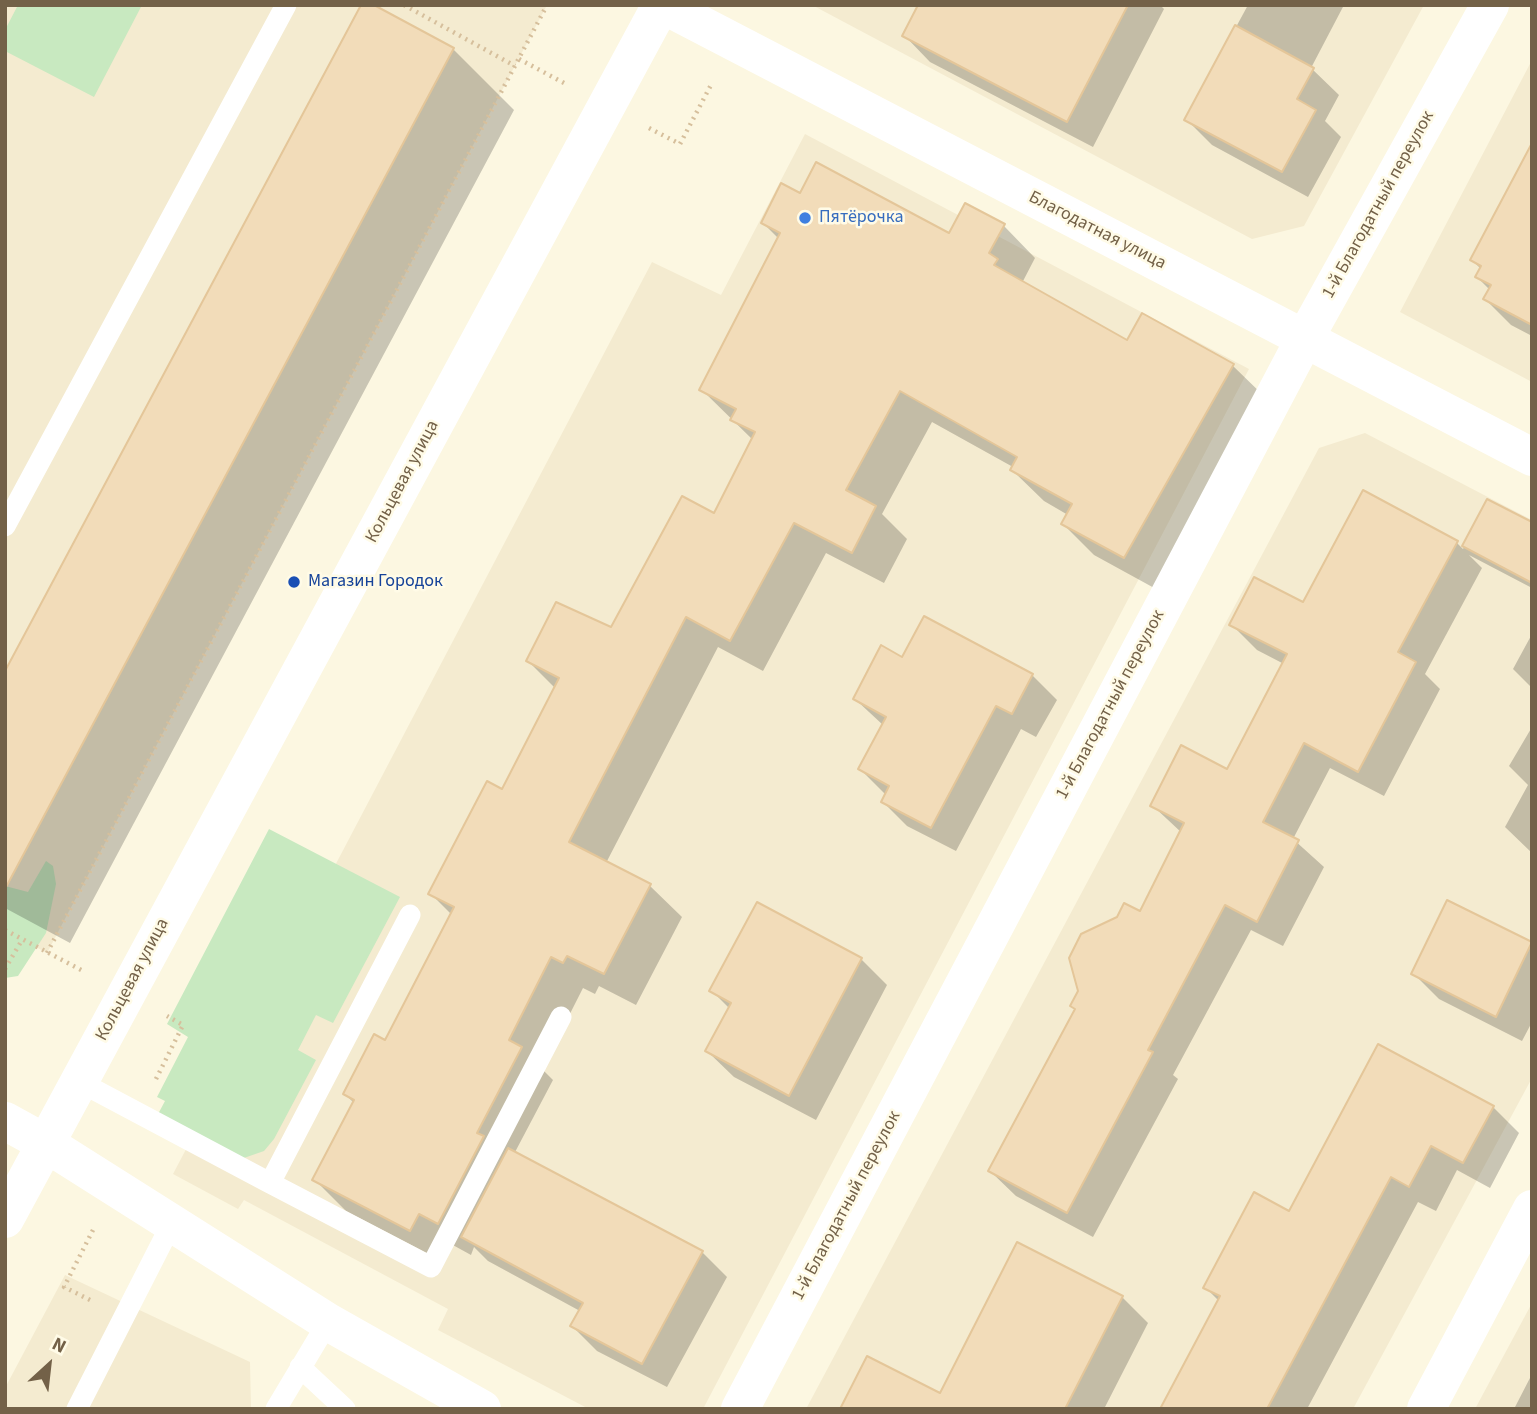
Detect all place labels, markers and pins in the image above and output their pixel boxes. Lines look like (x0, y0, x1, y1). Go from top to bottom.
place label: Пятёрочка (819, 207, 904, 229)
marker: Пятёрочка (797, 210, 813, 226)
place label: Магазин Городок (308, 571, 443, 593)
marker: Магазин Городок (286, 574, 302, 590)

